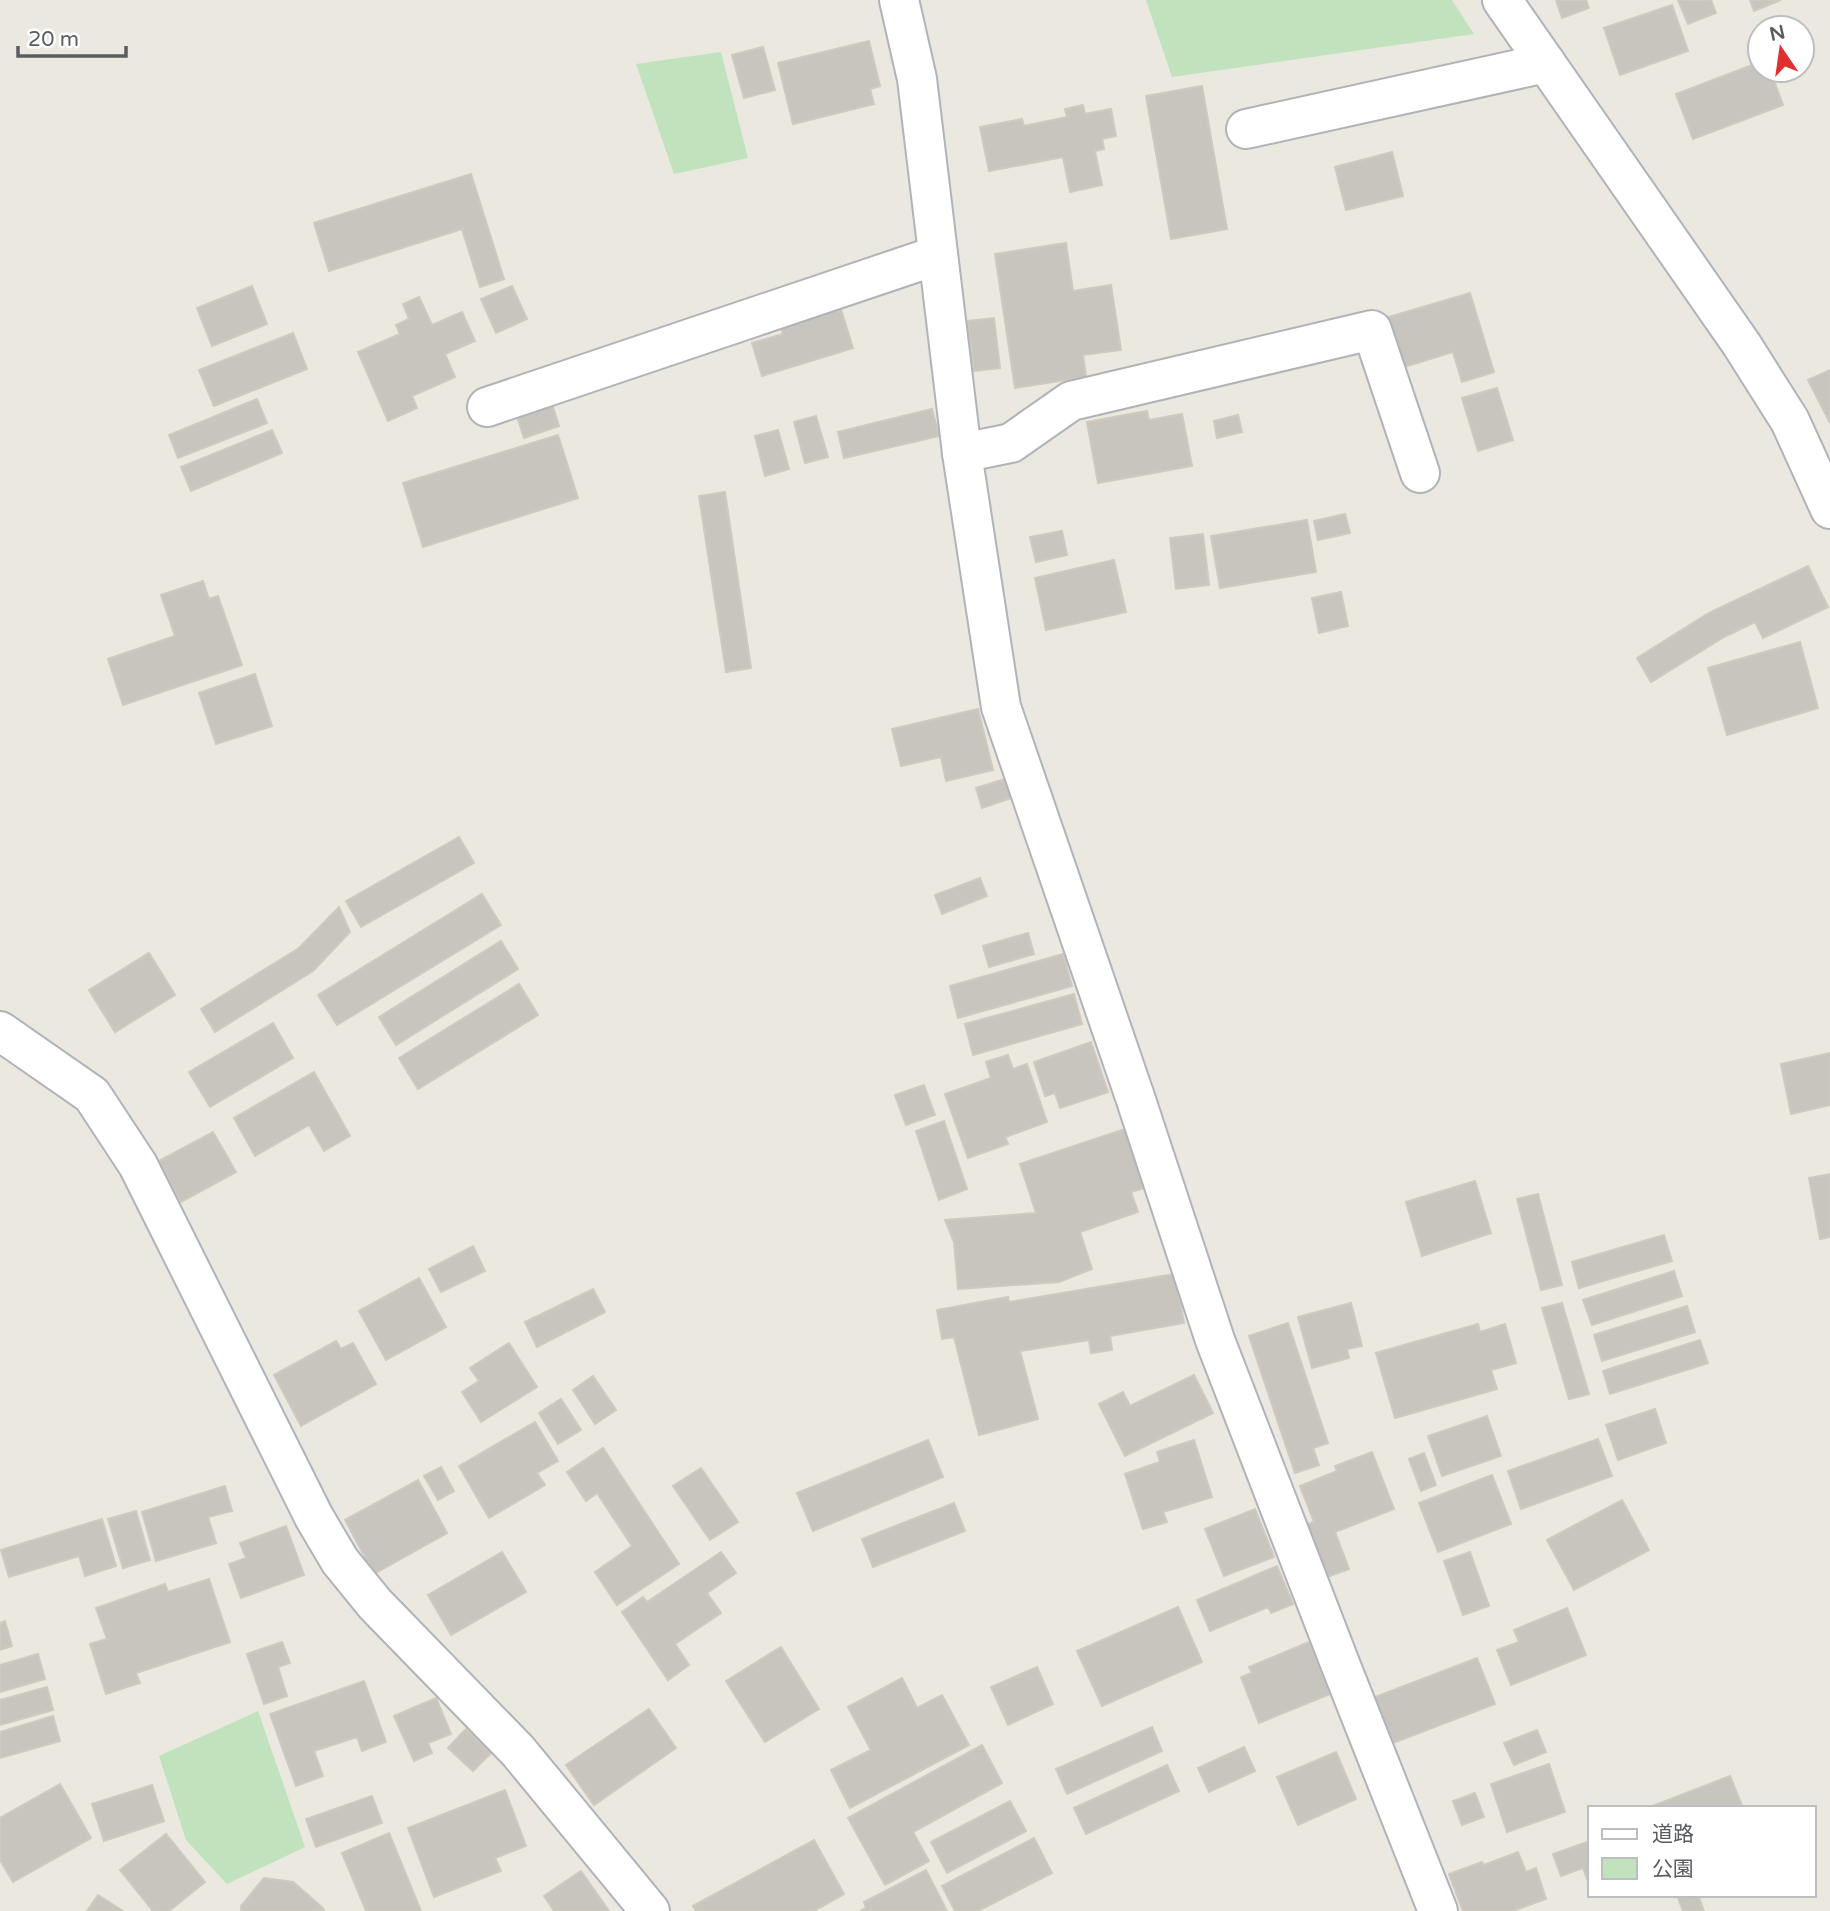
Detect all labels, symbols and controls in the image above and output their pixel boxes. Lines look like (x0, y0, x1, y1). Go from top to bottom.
scale bar (18, 14, 126, 58)
north arrow (1746, 14, 1816, 84)
text: N (1767, 21, 1787, 46)
text: 20 m (28, 27, 79, 52)
legend (1588, 1806, 1816, 1897)
text: 道路 (1652, 1822, 1694, 1847)
text: 公園 (1652, 1857, 1694, 1882)

